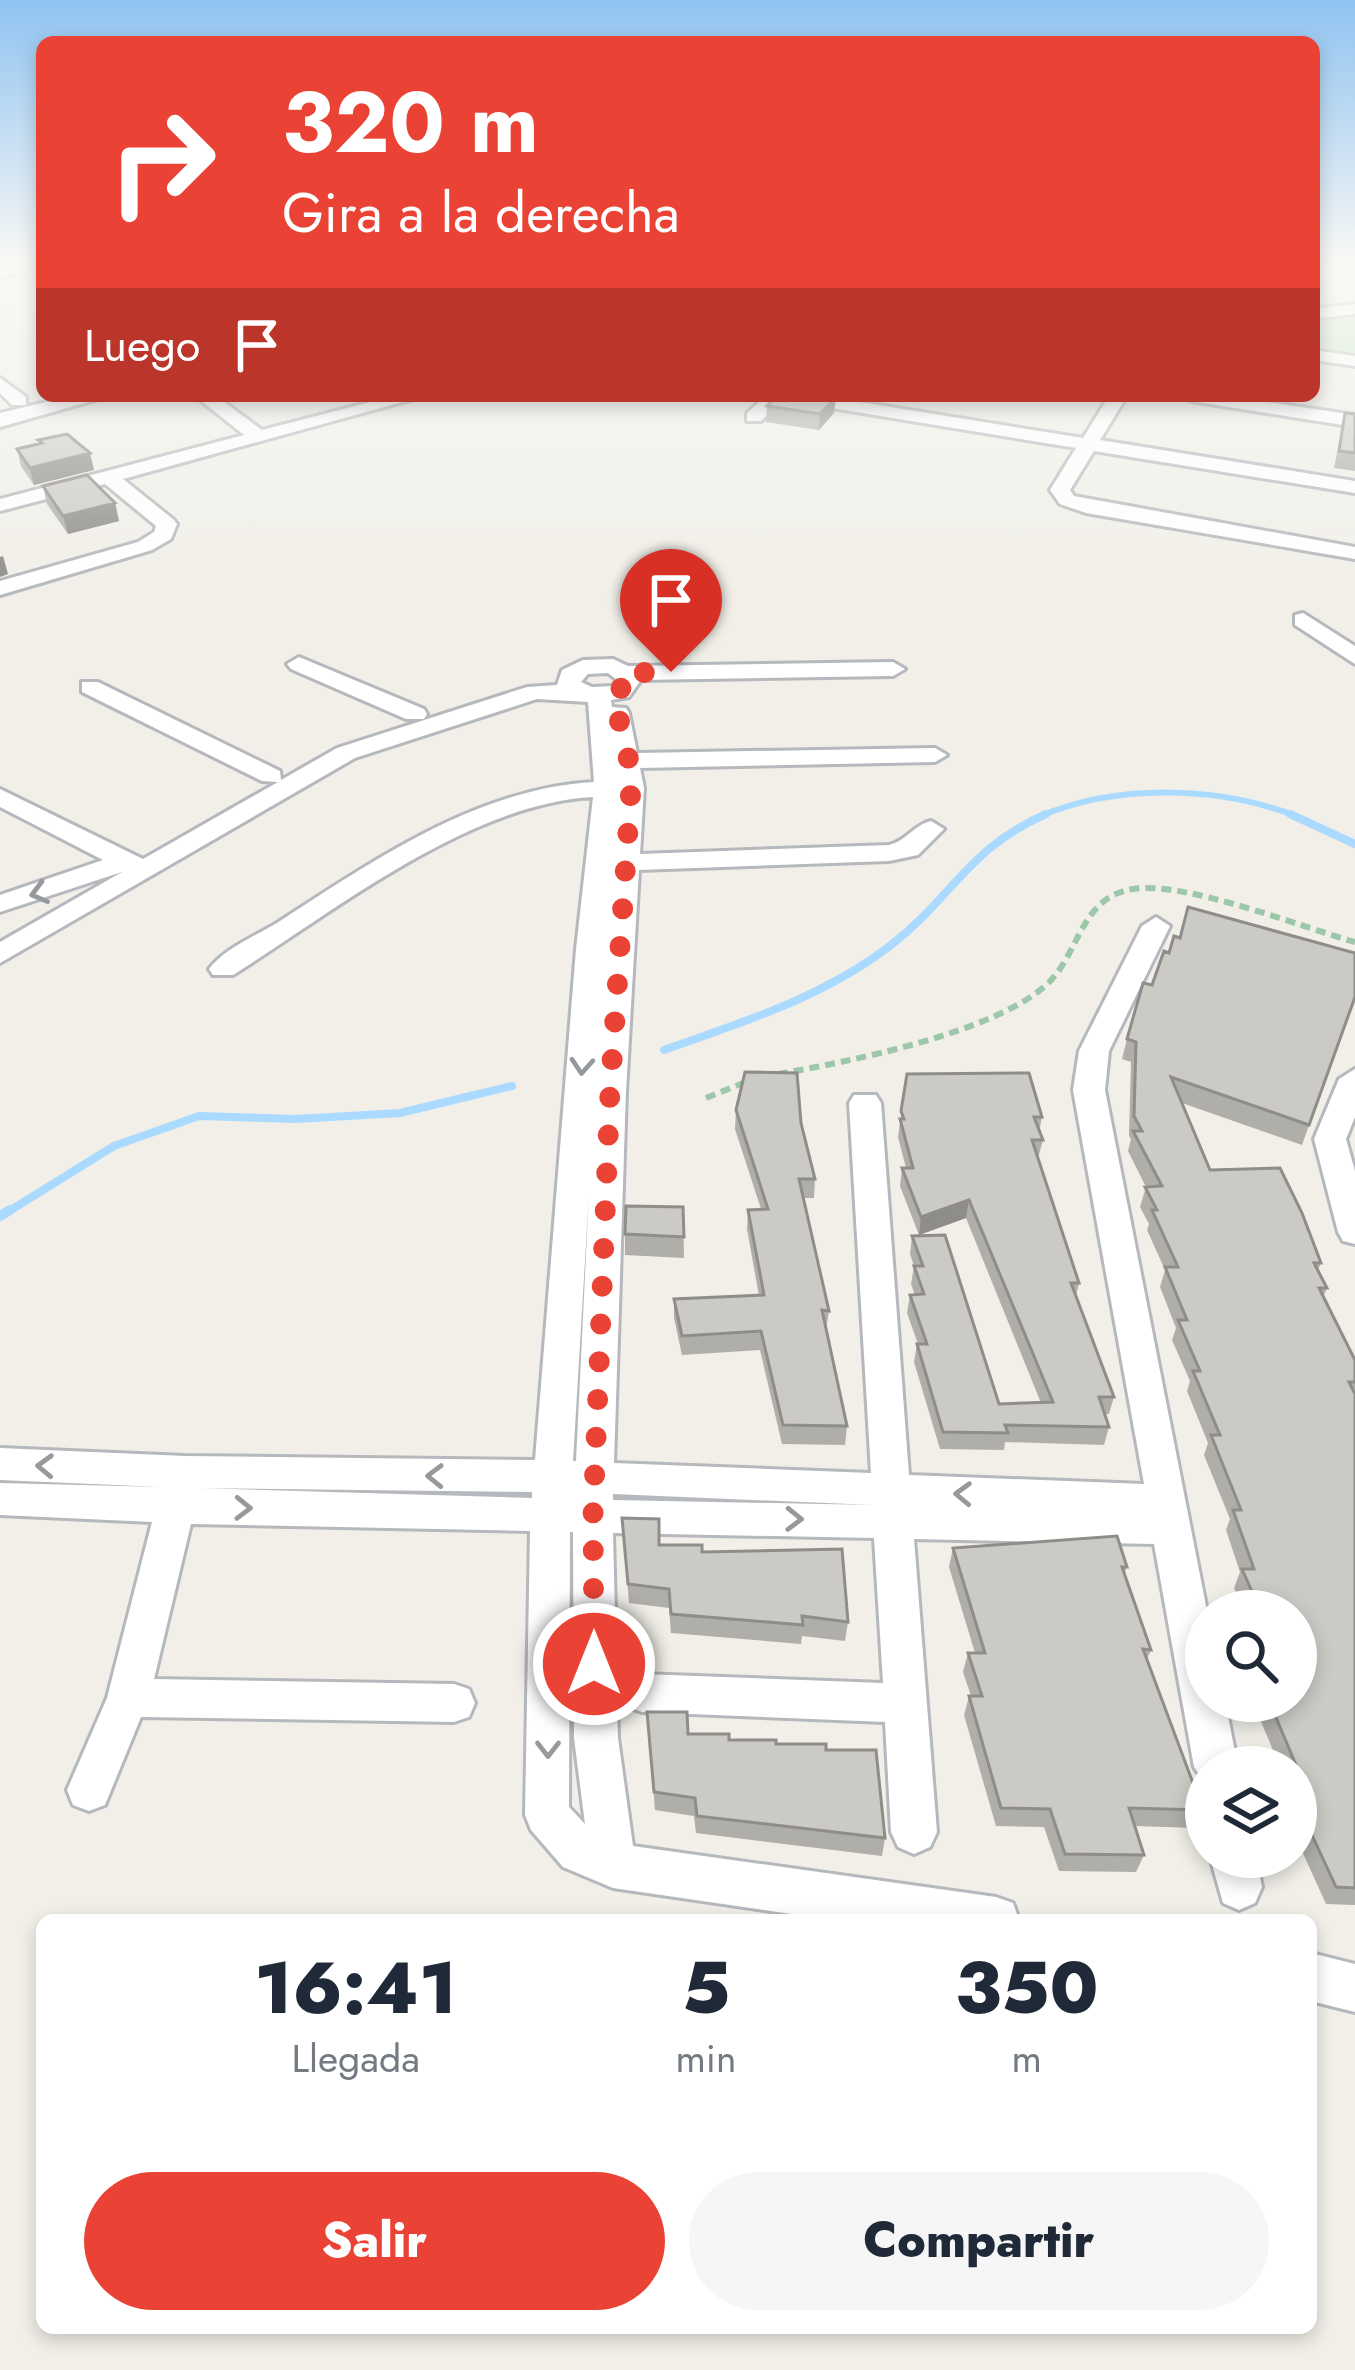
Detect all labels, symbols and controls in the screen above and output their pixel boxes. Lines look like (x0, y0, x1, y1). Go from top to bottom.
text: 320 m (282, 62, 539, 184)
icon: right (84, 84, 240, 240)
text: Gira a la derecha (282, 174, 680, 252)
icon: arrive (224, 312, 290, 378)
text: Luego (84, 313, 200, 378)
pin (620, 549, 722, 672)
icon: arrive (638, 567, 704, 633)
one-way arrow (29, 878, 50, 903)
one-way arrow (569, 1057, 595, 1076)
one-way arrow (35, 1453, 54, 1479)
one-way arrow (425, 1463, 443, 1489)
one-way arrow (953, 1481, 972, 1507)
one-way arrow (235, 1495, 253, 1521)
one-way arrow (785, 1505, 804, 1531)
map controls (1185, 1590, 1317, 1878)
button: search (1185, 1590, 1317, 1722)
position arrow (531, 1601, 657, 1727)
one-way arrow (535, 1740, 561, 1759)
button: layers (1185, 1746, 1317, 1878)
text: 16:41 (254, 1936, 457, 2040)
text: 5 (682, 1936, 730, 2040)
text: 350 (955, 1936, 1098, 2040)
text: Llegada (291, 2030, 420, 2087)
text: min (675, 2030, 736, 2087)
text: m (1012, 2030, 1042, 2087)
button: Salir (84, 2172, 665, 2310)
button: Compartir (689, 2172, 1269, 2310)

